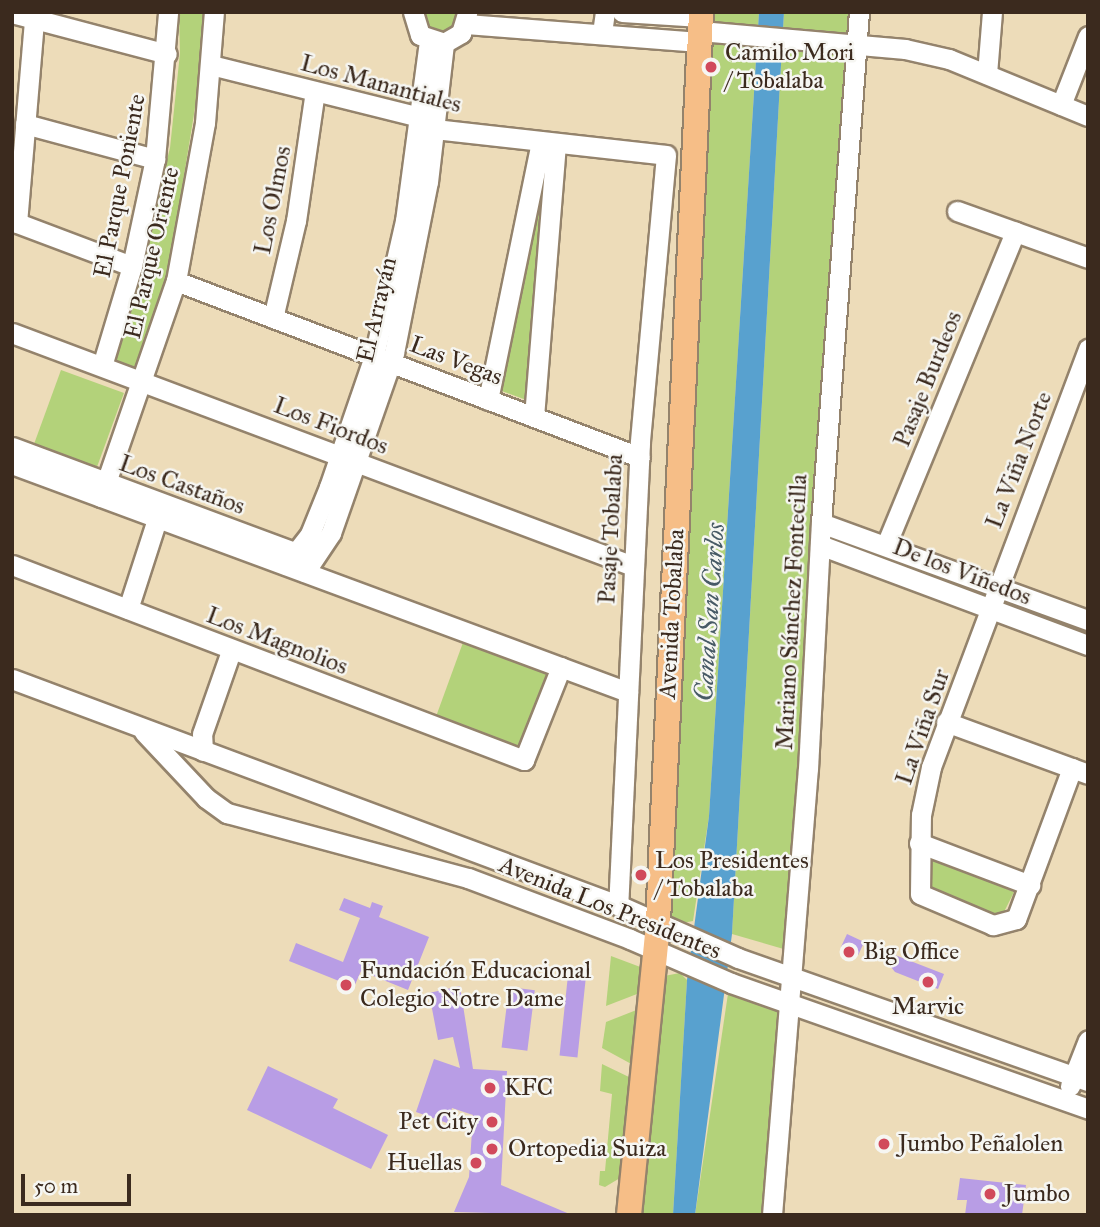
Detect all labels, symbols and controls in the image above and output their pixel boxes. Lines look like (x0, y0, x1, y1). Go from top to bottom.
place label: Camilo Mori / Tobalaba (725, 39, 854, 95)
street label: Los Manantiales (297, 49, 465, 119)
marker: Camilo Mori / Tobalaba (703, 59, 719, 75)
street label: El Parque Poniente (88, 92, 152, 280)
street label: Los Olmos (248, 143, 298, 257)
street label: El Parque Oriente (118, 164, 186, 342)
street label: El Arrayán (351, 255, 403, 365)
street label: Pasaje Burdeos (888, 307, 968, 451)
street label: Las Vegas (406, 330, 506, 392)
street label: La Viña Norte (980, 388, 1058, 532)
street label: Los Fiordos (270, 391, 392, 461)
street label: Los Castaños (115, 449, 249, 521)
street label: Pasaje Tobalaba (593, 453, 629, 605)
street label: Mariano Sánchez Fontecilla (770, 473, 814, 751)
water label: Canal San Carlos (688, 522, 732, 702)
street label: Avenida Tobalaba (653, 528, 691, 700)
street label: De los Viñedos (889, 532, 1035, 612)
street label: Los Magnolios (202, 601, 352, 681)
street label: La Viña Sur (890, 665, 956, 789)
place label: Los Presidentes / Tobalaba (655, 847, 809, 903)
street label: Avenida Los Presidentes (495, 850, 725, 966)
marker: Los Presidentes / Tobalaba (633, 867, 649, 883)
place label: Big Office (863, 938, 959, 966)
marker: Big Office (841, 944, 857, 960)
place label: Fundación Educacional Colegio Notre Dame (360, 957, 591, 1013)
marker: Marvic (920, 974, 936, 990)
marker: Fundación Educacional Colegio Notre Dame (338, 977, 354, 993)
place label: Marvic (892, 993, 964, 1021)
place label: KFC (504, 1074, 553, 1102)
marker: KFC (482, 1080, 498, 1096)
place label: Pet City (399, 1108, 478, 1136)
marker: Pet City (484, 1114, 500, 1130)
place label: Jumbo Peñalolen (898, 1130, 1063, 1158)
place label: Ortopedia Suiza (508, 1135, 666, 1163)
marker: Jumbo Peñalolen (876, 1136, 892, 1152)
marker: Ortopedia Suiza (482, 1139, 502, 1159)
place label: Huellas (387, 1149, 462, 1177)
marker: Huellas (468, 1155, 484, 1171)
scale bar (24, 1160, 135, 1204)
text: 50 m (34, 1173, 78, 1199)
place label: Jumbo (1004, 1180, 1070, 1208)
marker: Jumbo (982, 1186, 998, 1202)

